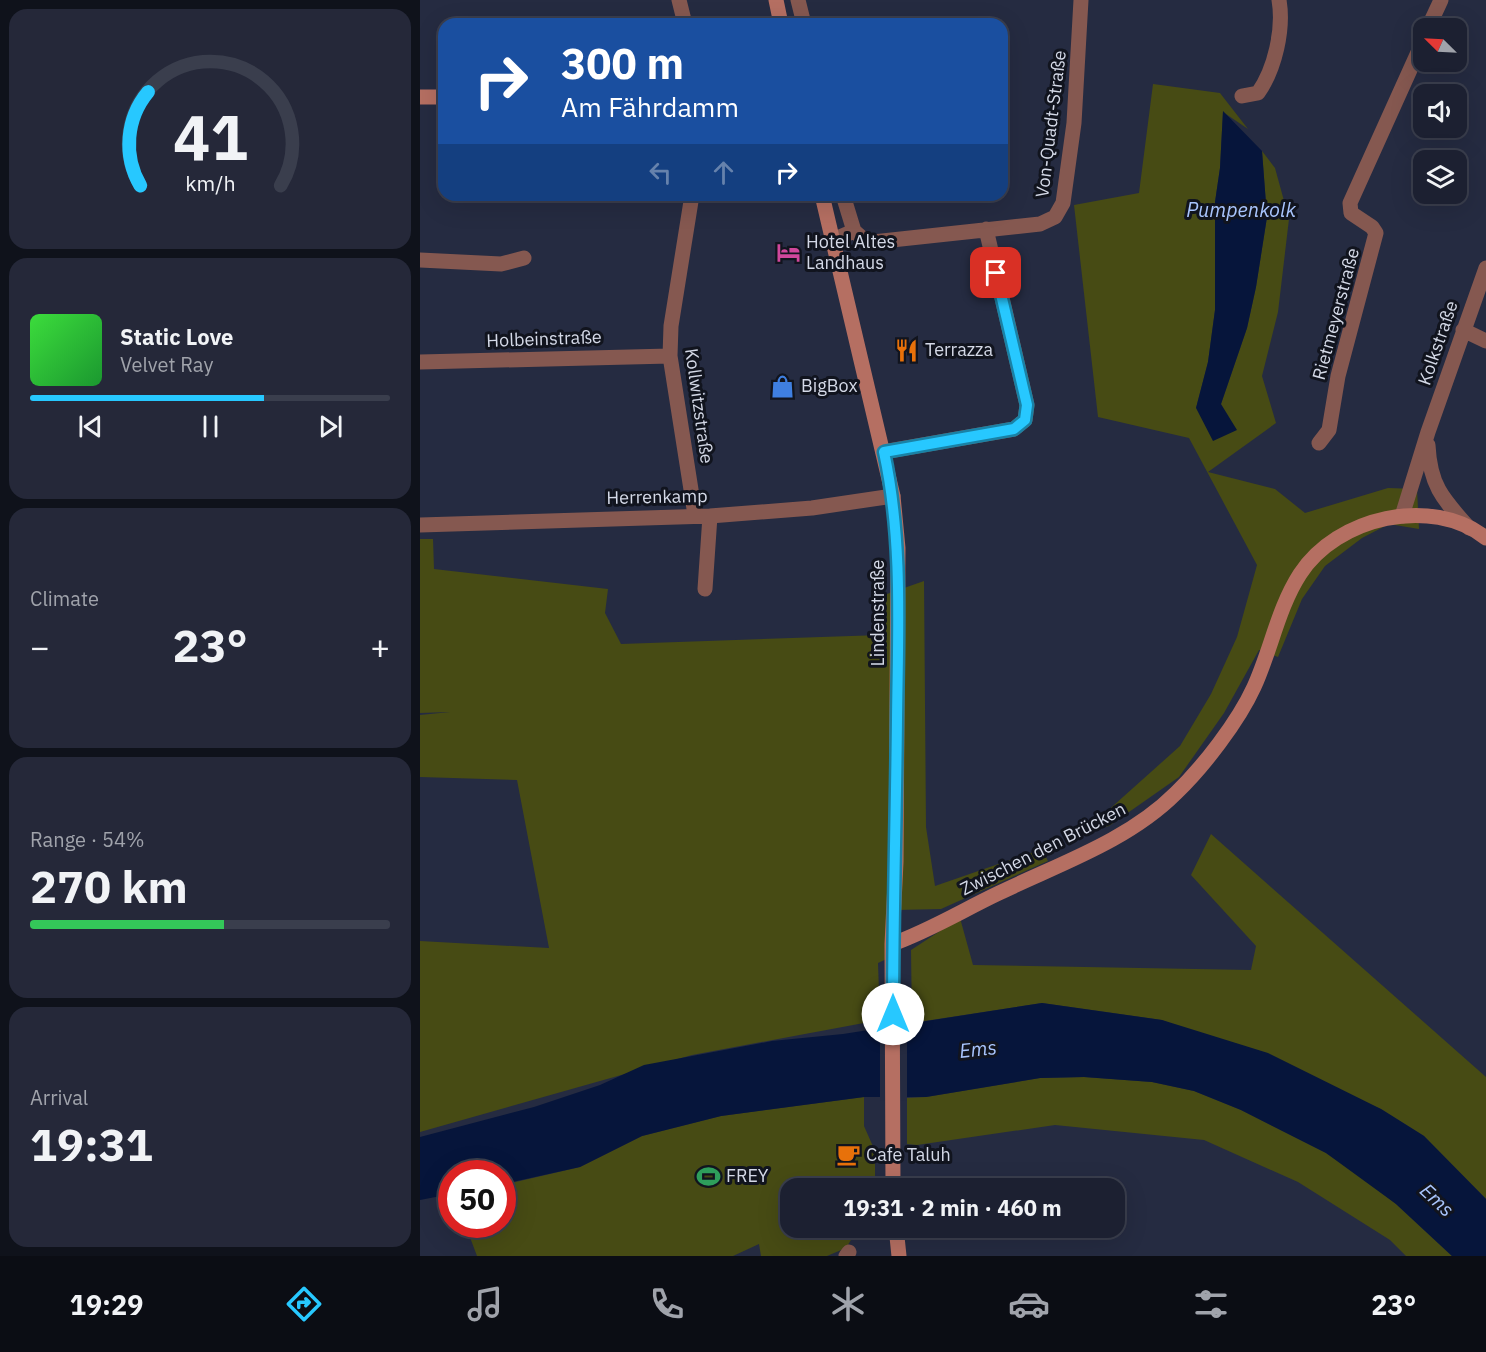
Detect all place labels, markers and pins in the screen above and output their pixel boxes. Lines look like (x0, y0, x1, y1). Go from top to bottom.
place label: Hotel Altes Landhaus (806, 230, 895, 274)
hotel icon: Hotel Altes Landhaus (775, 239, 801, 265)
pin (970, 247, 1021, 298)
restaurant icon: Terrazza (894, 337, 920, 363)
place label: Terrazza (925, 338, 993, 361)
shop icon: BigBox (770, 373, 796, 399)
place label: BigBox (801, 374, 858, 397)
cafe icon: Cafe Taluh (835, 1142, 861, 1168)
place label: Cafe Taluh (866, 1143, 951, 1166)
sports icon: FREY (695, 1163, 721, 1189)
place label: FREY (726, 1164, 769, 1187)

